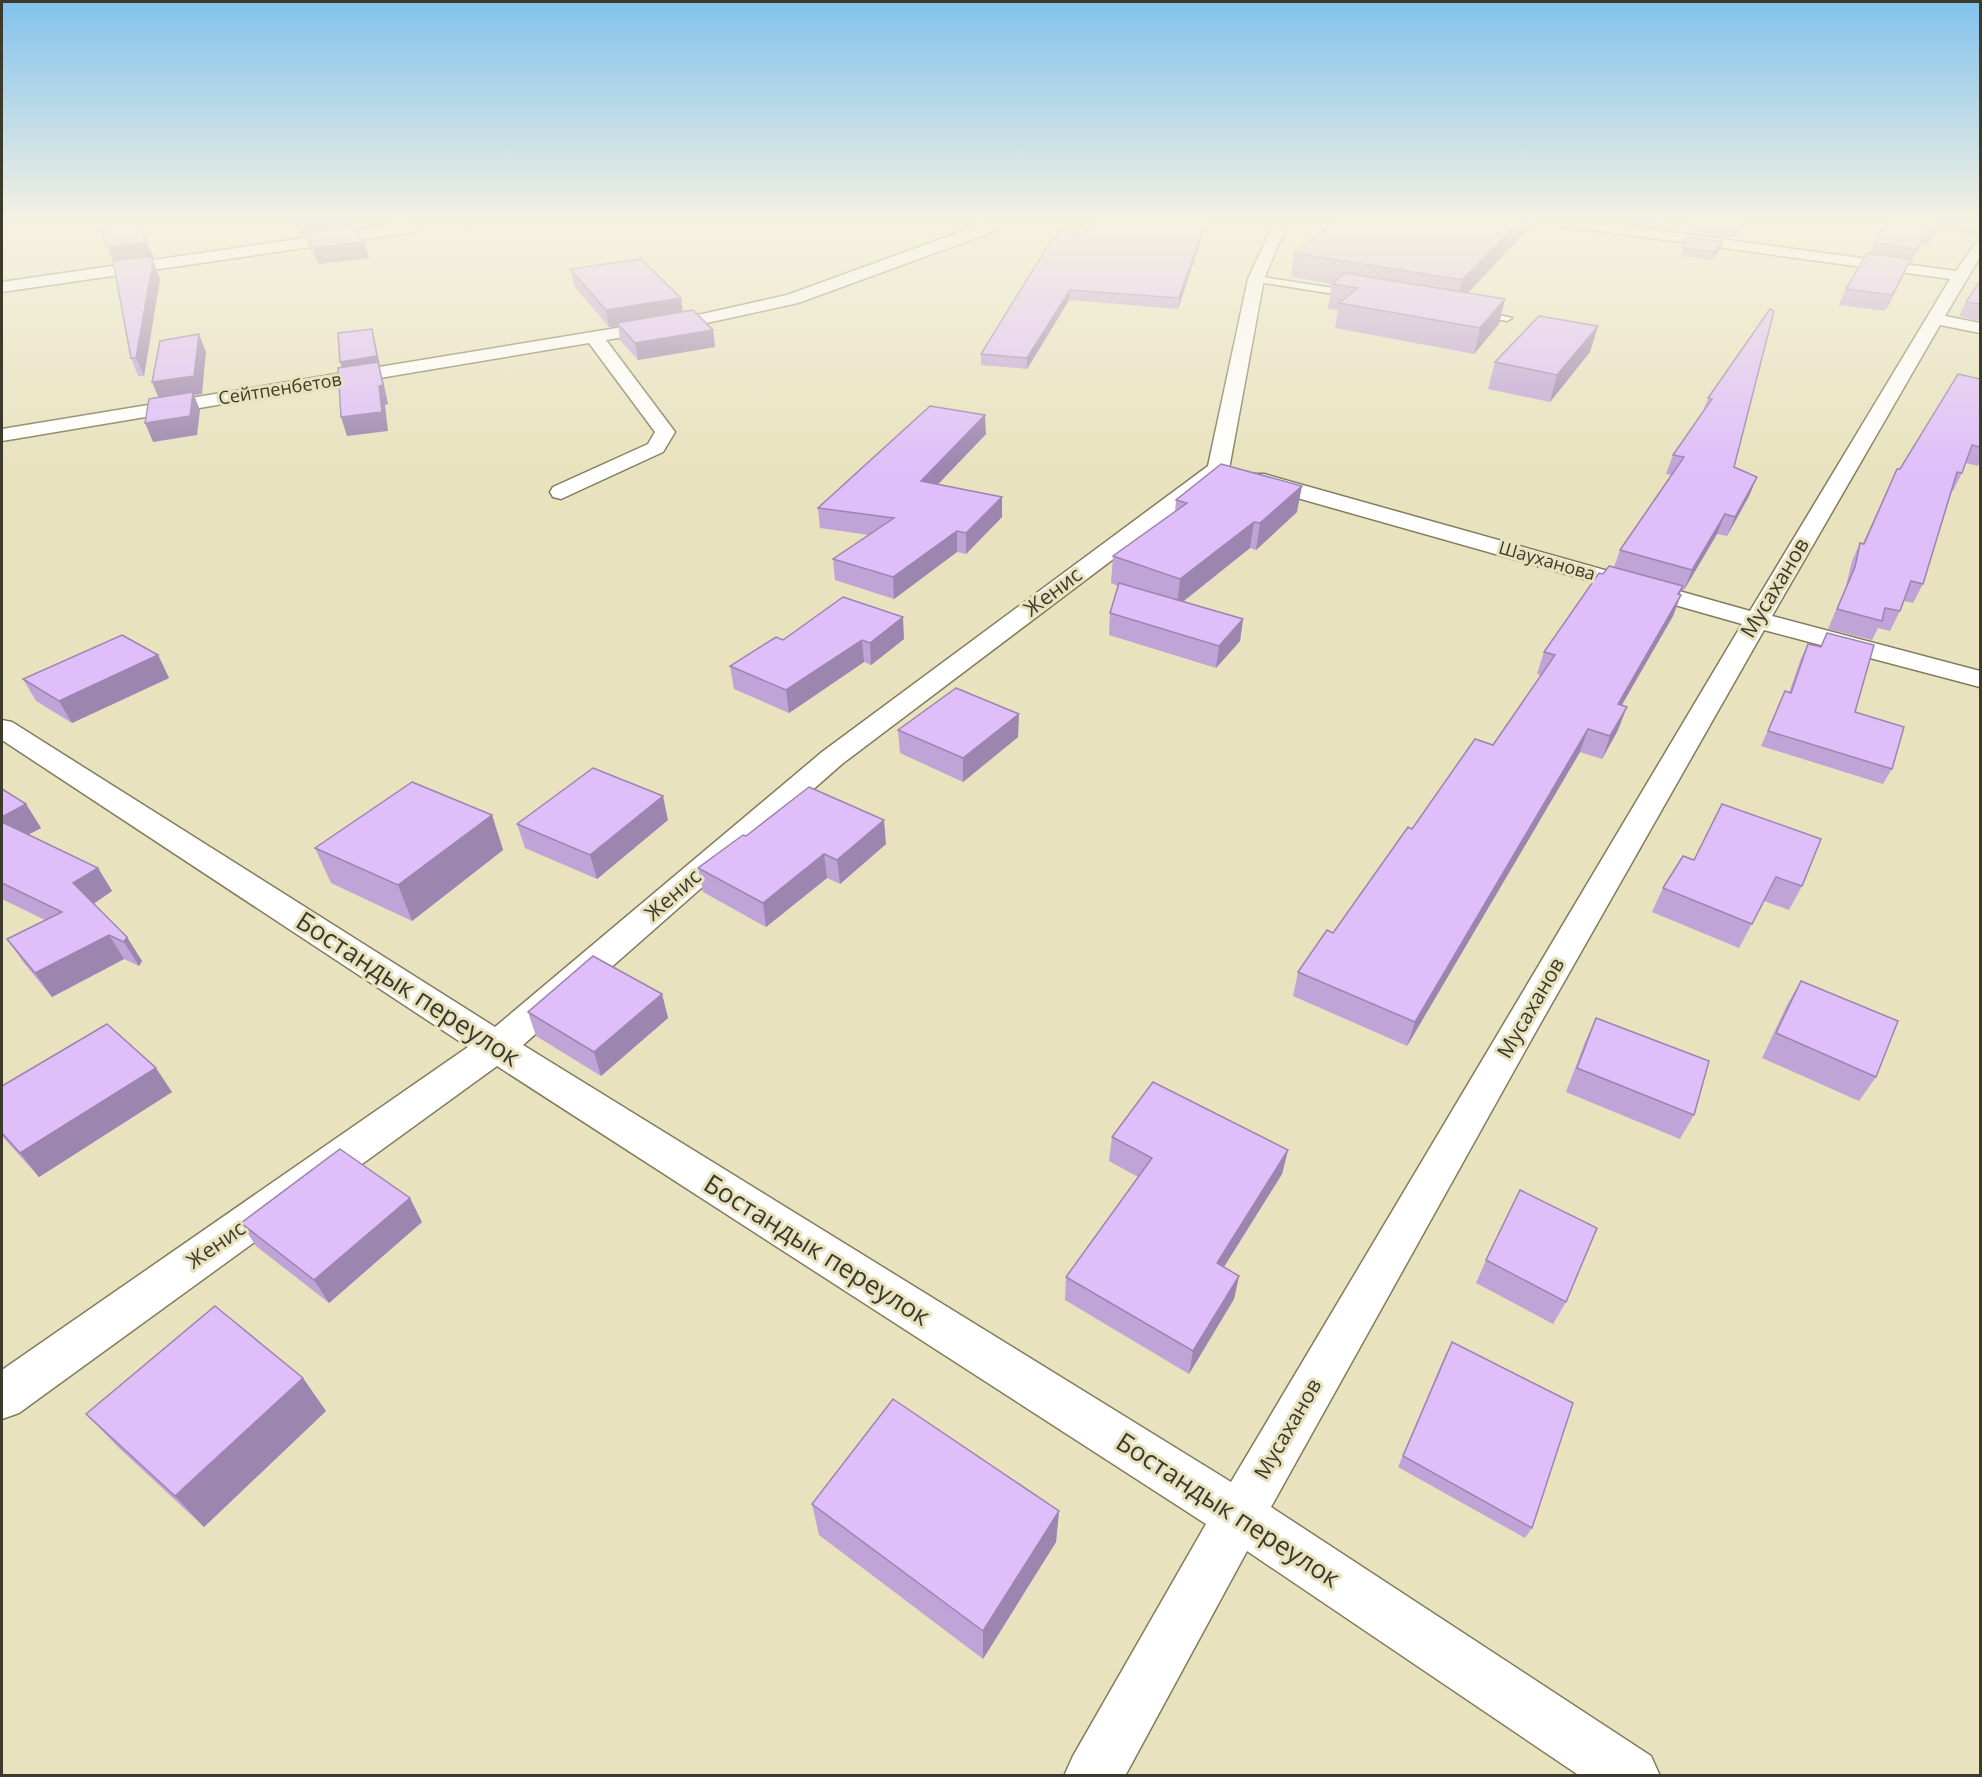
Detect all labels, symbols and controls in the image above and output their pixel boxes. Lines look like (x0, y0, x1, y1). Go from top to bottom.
street label: Сейтпенбетов (216, 366, 343, 410)
street label: Мусаханов (1733, 532, 1815, 643)
street label: Шауханова (1496, 535, 1598, 585)
street label: Женис (1018, 560, 1087, 622)
street label: Женис (638, 862, 706, 927)
street label: Бостандык переулок (290, 902, 528, 1074)
street label: Мусаханов (1490, 952, 1570, 1063)
street label: Бостандык переулок (698, 1165, 938, 1334)
street label: Женис (180, 1214, 251, 1275)
street label: Мусаханов (1247, 1373, 1327, 1484)
street label: Бостандык переулок (1110, 1423, 1348, 1595)

